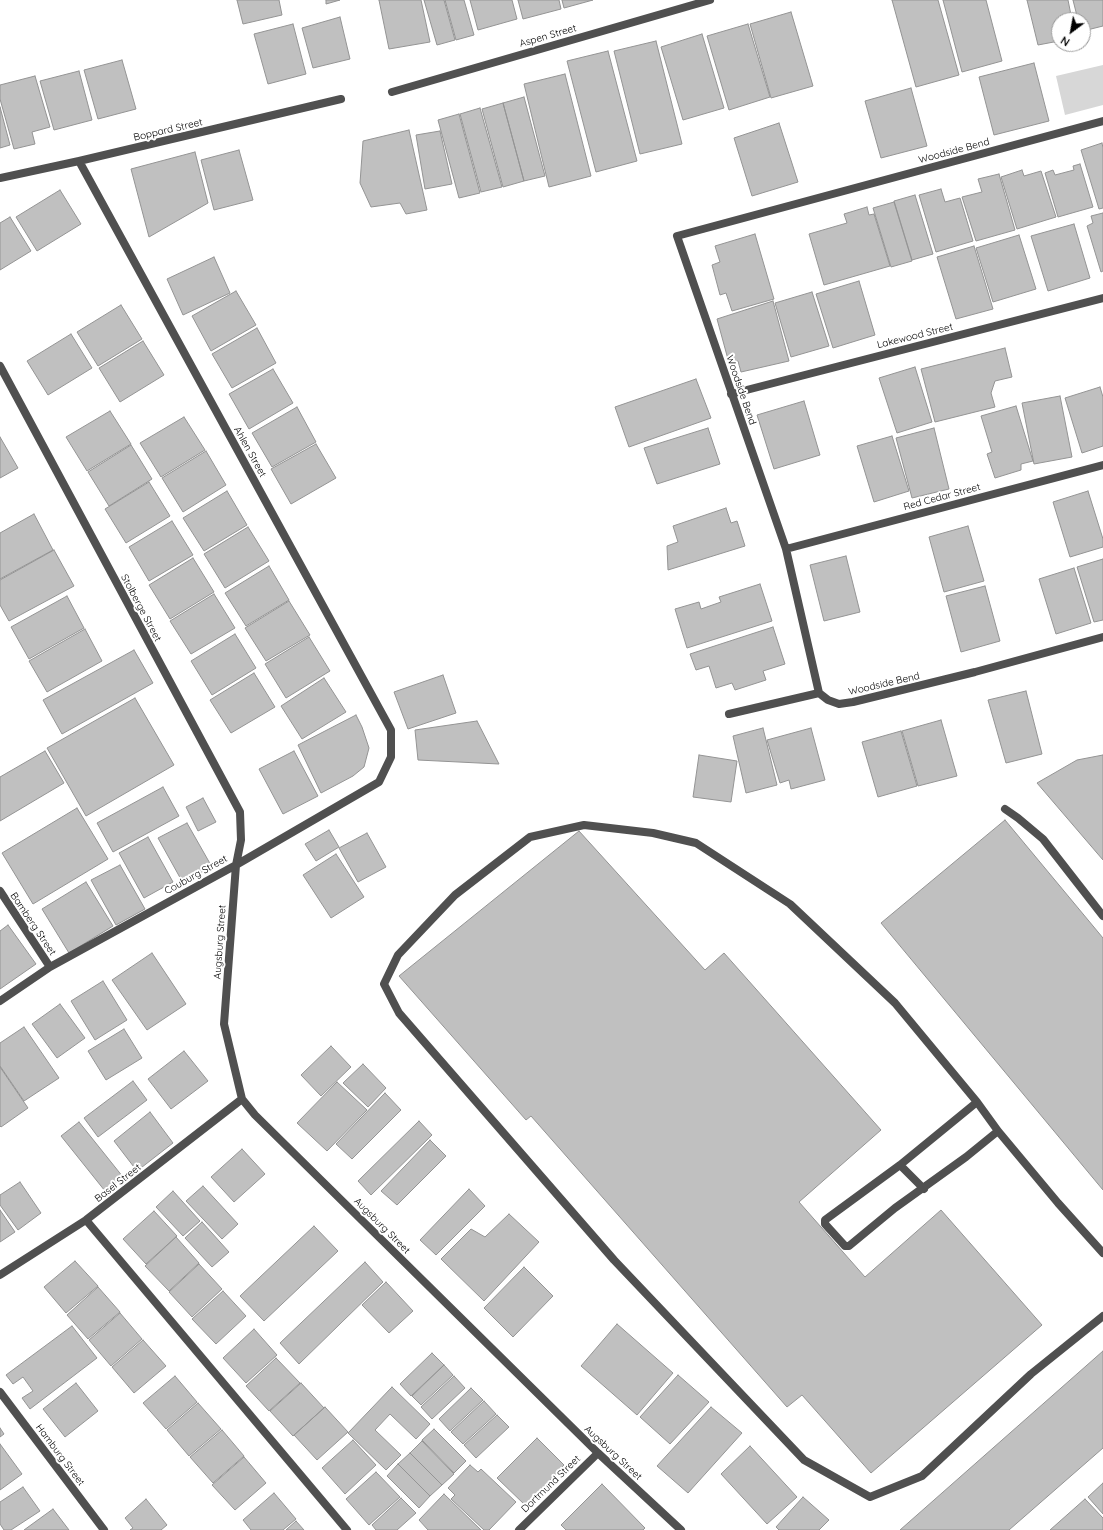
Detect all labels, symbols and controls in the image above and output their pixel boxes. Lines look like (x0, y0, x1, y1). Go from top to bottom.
north arrow (1051, 12, 1091, 52)
street label: Aspen Street (518, 22, 578, 50)
text: N (1058, 33, 1072, 49)
street label: Boppard Street (132, 116, 204, 144)
street label: Woodside Bend (917, 136, 991, 166)
street label: Lakewood Street (876, 321, 954, 351)
street label: Woodside Bend (723, 354, 759, 426)
street label: Ahlen Street (231, 425, 269, 479)
street label: Red Cedar Street (902, 481, 982, 513)
street label: Stolberge Street (118, 572, 164, 644)
street label: Woodside Bend (847, 670, 921, 698)
street label: Couburg Street (162, 853, 230, 897)
street label: Bamberg Street (8, 890, 58, 958)
street label: Augsburg Street (211, 904, 229, 980)
street label: Basel Street (93, 1161, 143, 1205)
street label: Augsburg Street (351, 1195, 413, 1257)
street label: Hamburg Street (33, 1422, 87, 1488)
street label: Augsburg Street (582, 1423, 644, 1483)
street label: Dortmund Street (519, 1453, 583, 1515)

